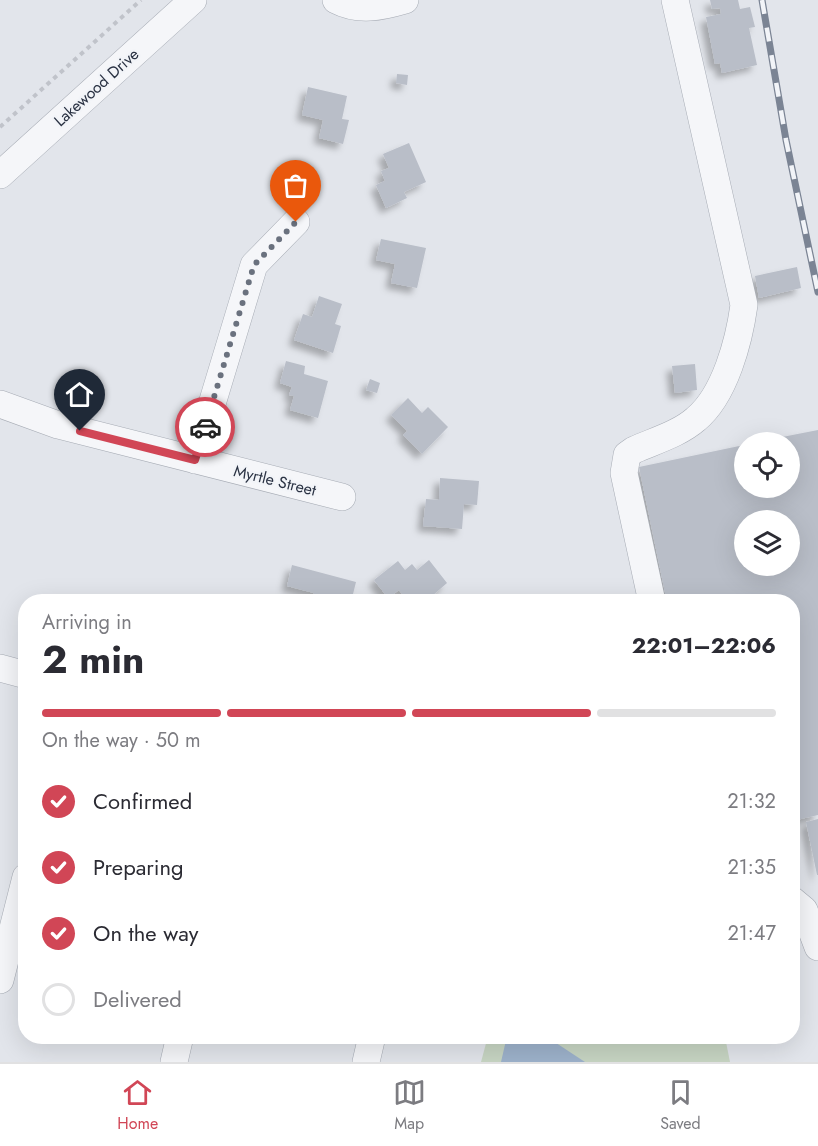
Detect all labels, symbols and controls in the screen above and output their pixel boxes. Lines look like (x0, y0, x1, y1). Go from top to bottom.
street label: Lakewood Drive (49, 43, 144, 132)
pin (270, 160, 321, 222)
icon: bag (279, 169, 312, 202)
pin (54, 369, 105, 431)
icon: home (63, 378, 96, 411)
courier (175, 397, 235, 457)
icon: car (189, 411, 222, 444)
map controls (734, 432, 800, 576)
button: locate (734, 432, 800, 498)
street label: Myrtle Street (231, 459, 319, 502)
button: layers (734, 510, 800, 576)
text: Arriving in (42, 608, 132, 637)
text: 22:01–22:06 (632, 629, 776, 661)
text: 2 min (42, 631, 144, 688)
text: On the way · 50 m (42, 726, 201, 755)
icon: check (42, 785, 75, 818)
text: Confirmed (93, 785, 192, 817)
text: 21:32 (727, 787, 776, 816)
icon: check (42, 851, 75, 884)
text: Preparing (93, 851, 184, 883)
text: 21:35 (727, 853, 776, 882)
icon: check (42, 917, 75, 950)
text: On the way (93, 917, 198, 949)
text: 21:47 (727, 919, 776, 948)
text: Delivered (93, 983, 182, 1015)
tab: Home (117, 1076, 158, 1135)
tab: Map (393, 1076, 426, 1135)
tab: Saved (660, 1076, 701, 1135)

